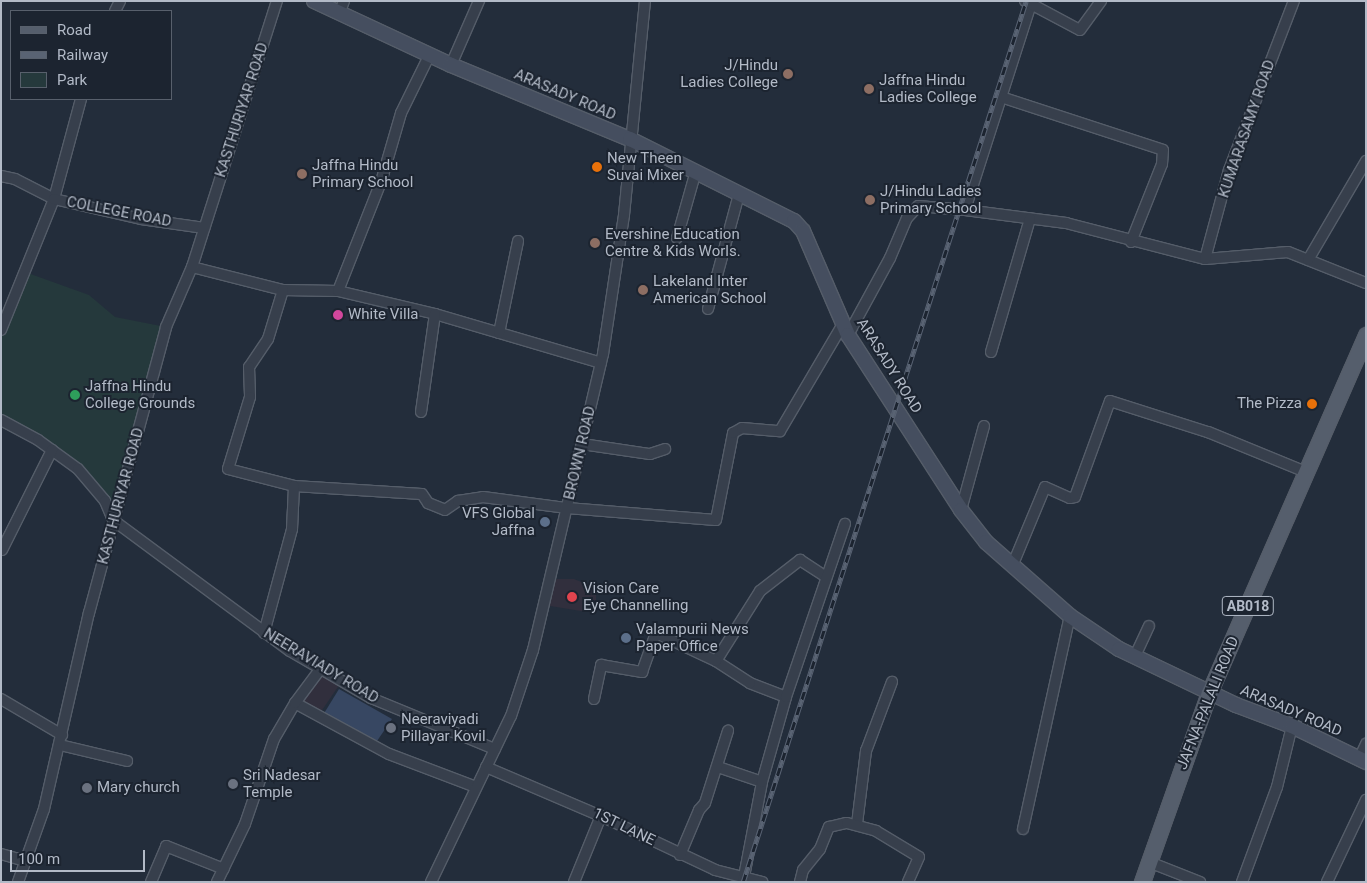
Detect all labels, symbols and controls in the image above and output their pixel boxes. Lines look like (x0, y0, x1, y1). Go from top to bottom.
legend (10, 10, 172, 100)
text: Road (57, 21, 91, 39)
street label: KASTHURIYAR ROAD (212, 40, 272, 180)
text: Railway (57, 46, 108, 64)
place label: J/Hindu Ladies College (680, 56, 778, 91)
street label: KUMARASAMY ROAD (1215, 58, 1279, 200)
street label: ARASADY ROAD (511, 65, 619, 125)
marker: J/Hindu Ladies College (782, 68, 794, 80)
text: Park (57, 71, 87, 89)
place label: Jaffna Hindu Ladies College (879, 71, 977, 106)
marker: Jaffna Hindu Ladies College (863, 83, 875, 95)
place label: New Theen Suvai Mixer (607, 149, 684, 184)
place label: Jaffna Hindu Primary School (312, 156, 413, 191)
marker: New Theen Suvai Mixer (591, 161, 603, 173)
marker: Jaffna Hindu Primary School (296, 168, 308, 180)
place label: J/Hindu Ladies Primary School (880, 182, 982, 217)
street label: COLLEGE ROAD (65, 193, 173, 231)
marker: J/Hindu Ladies Primary School (864, 194, 876, 206)
place label: Evershine Education Centre & Kids Worls. (605, 225, 741, 260)
marker: Evershine Education Centre & Kids Worls. (589, 237, 601, 249)
place label: Lakeland Inter American School (653, 272, 766, 307)
marker: Lakeland Inter American School (637, 284, 649, 296)
place label: White Villa (348, 306, 418, 324)
marker: White Villa (332, 309, 344, 321)
street label: ARASADY ROAD (853, 315, 925, 417)
place label: Jaffna Hindu College Grounds (85, 377, 195, 412)
marker: Jaffna Hindu College Grounds (69, 389, 81, 401)
place label: The Pizza (1237, 395, 1302, 413)
marker: The Pizza (1306, 398, 1318, 410)
street label: BROWN ROAD (560, 404, 600, 502)
street label: KASTHURIYAR ROAD (94, 426, 148, 566)
place label: VFS Global Jaffna (462, 504, 535, 539)
marker: VFS Global Jaffna (539, 516, 551, 528)
place label: Vision Care Eye Channelling (583, 579, 688, 614)
marker: Vision Care Eye Channelling (565, 590, 579, 604)
road number: AB018 (1222, 594, 1274, 618)
place label: Valampurii News Paper Office (636, 620, 749, 655)
street label: NEERAVIADY ROAD (260, 625, 382, 707)
marker: Valampurii News Paper Office (620, 632, 632, 644)
street label: JAFNA-PALALI ROAD (1173, 634, 1243, 772)
street label: ARASADY ROAD (1237, 681, 1345, 741)
place label: Neeraviyadi Pillayar Kovil (401, 710, 486, 745)
marker: Neeraviyadi Pillayar Kovil (385, 722, 397, 734)
place label: Sri Nadesar Temple (243, 766, 321, 801)
marker: Sri Nadesar Temple (227, 778, 239, 790)
place label: Mary church (97, 779, 180, 797)
marker: Mary church (81, 782, 93, 794)
street label: 1ST LANE (590, 804, 658, 850)
scale bar (12, 840, 148, 872)
text: 100 m (18, 850, 60, 868)

